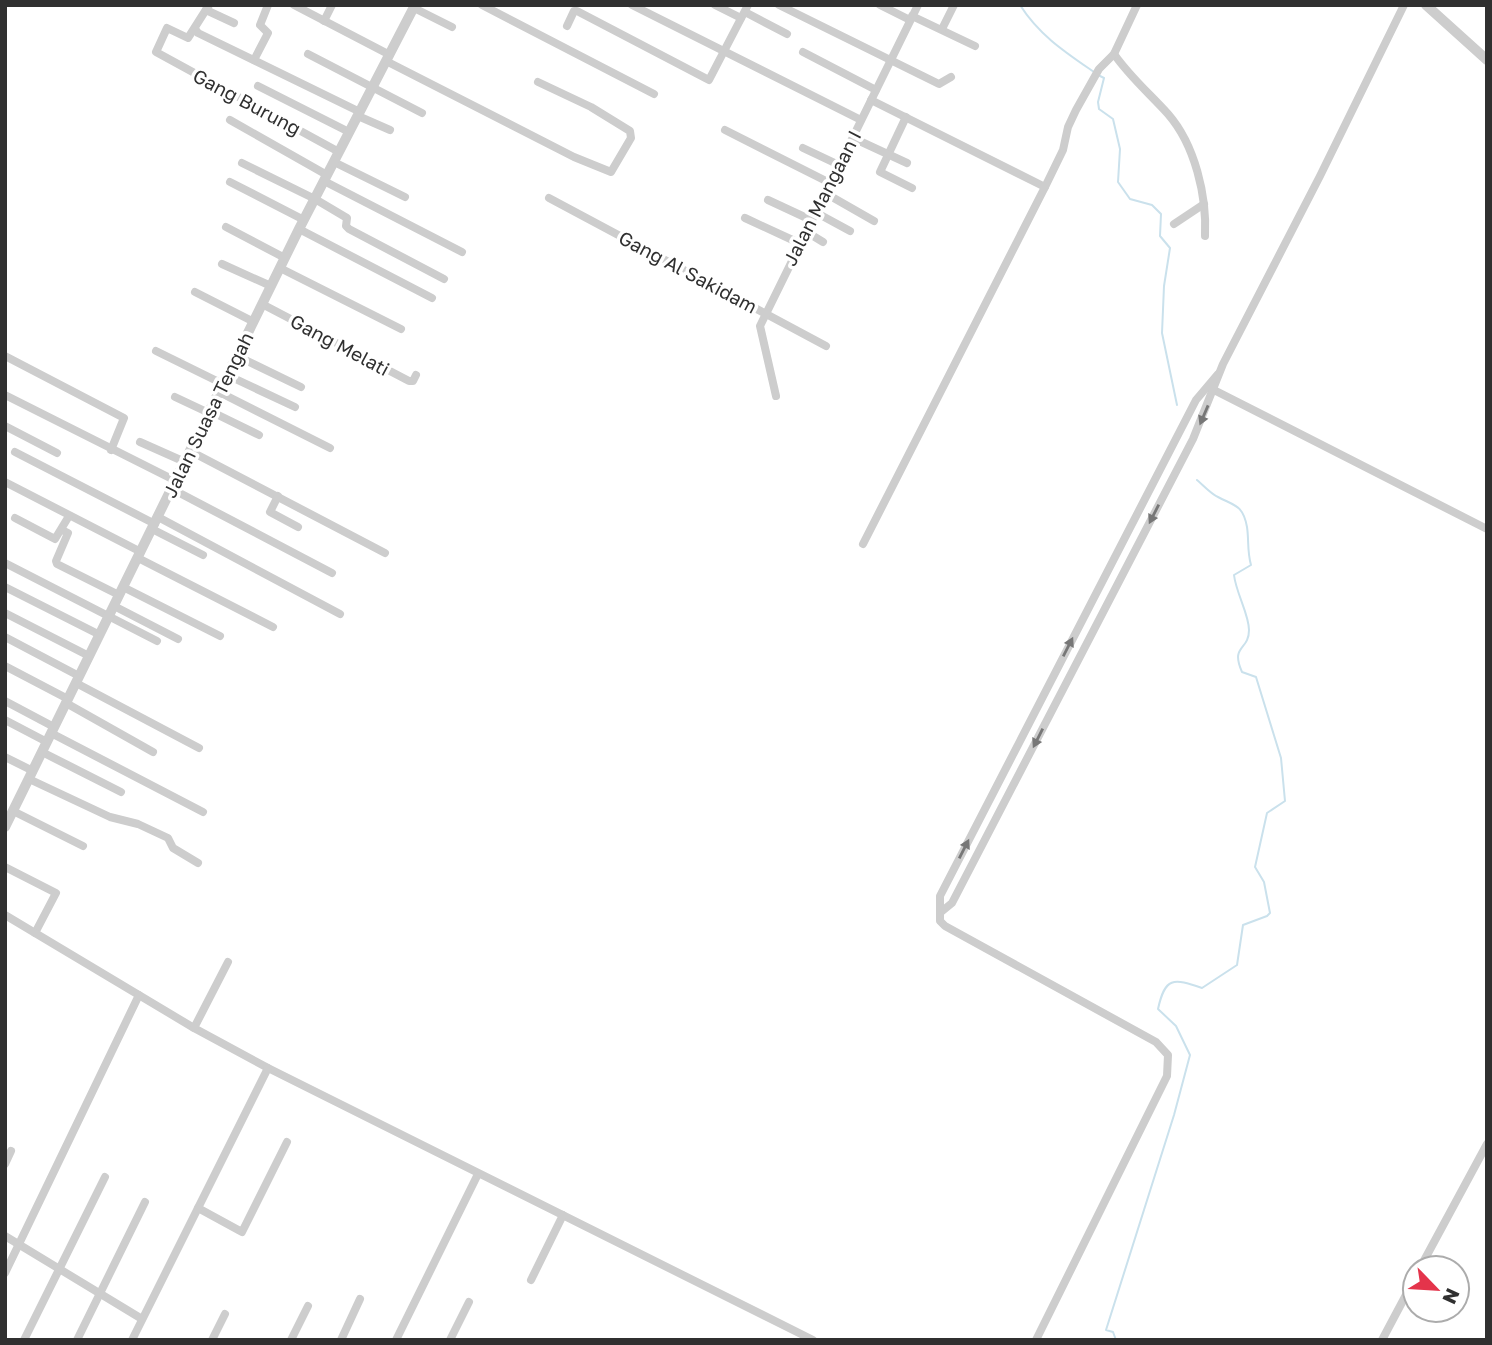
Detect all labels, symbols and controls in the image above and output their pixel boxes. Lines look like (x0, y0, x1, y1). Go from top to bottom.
street label: Gang Burung (189, 64, 305, 140)
street label: Jalan Mangaan I (778, 126, 866, 269)
street label: Gang Al Sakidam (615, 225, 761, 318)
street label: Gang Melati (287, 309, 394, 380)
street label: Jalan Suasa Tengah (157, 328, 258, 501)
one-way arrow (1198, 404, 1209, 425)
one-way arrow (1149, 504, 1160, 524)
one-way arrow (1063, 637, 1074, 657)
one-way arrow (1033, 728, 1044, 748)
one-way arrow (958, 839, 970, 859)
north arrow (1401, 1254, 1471, 1324)
text: N (1438, 1285, 1465, 1308)

